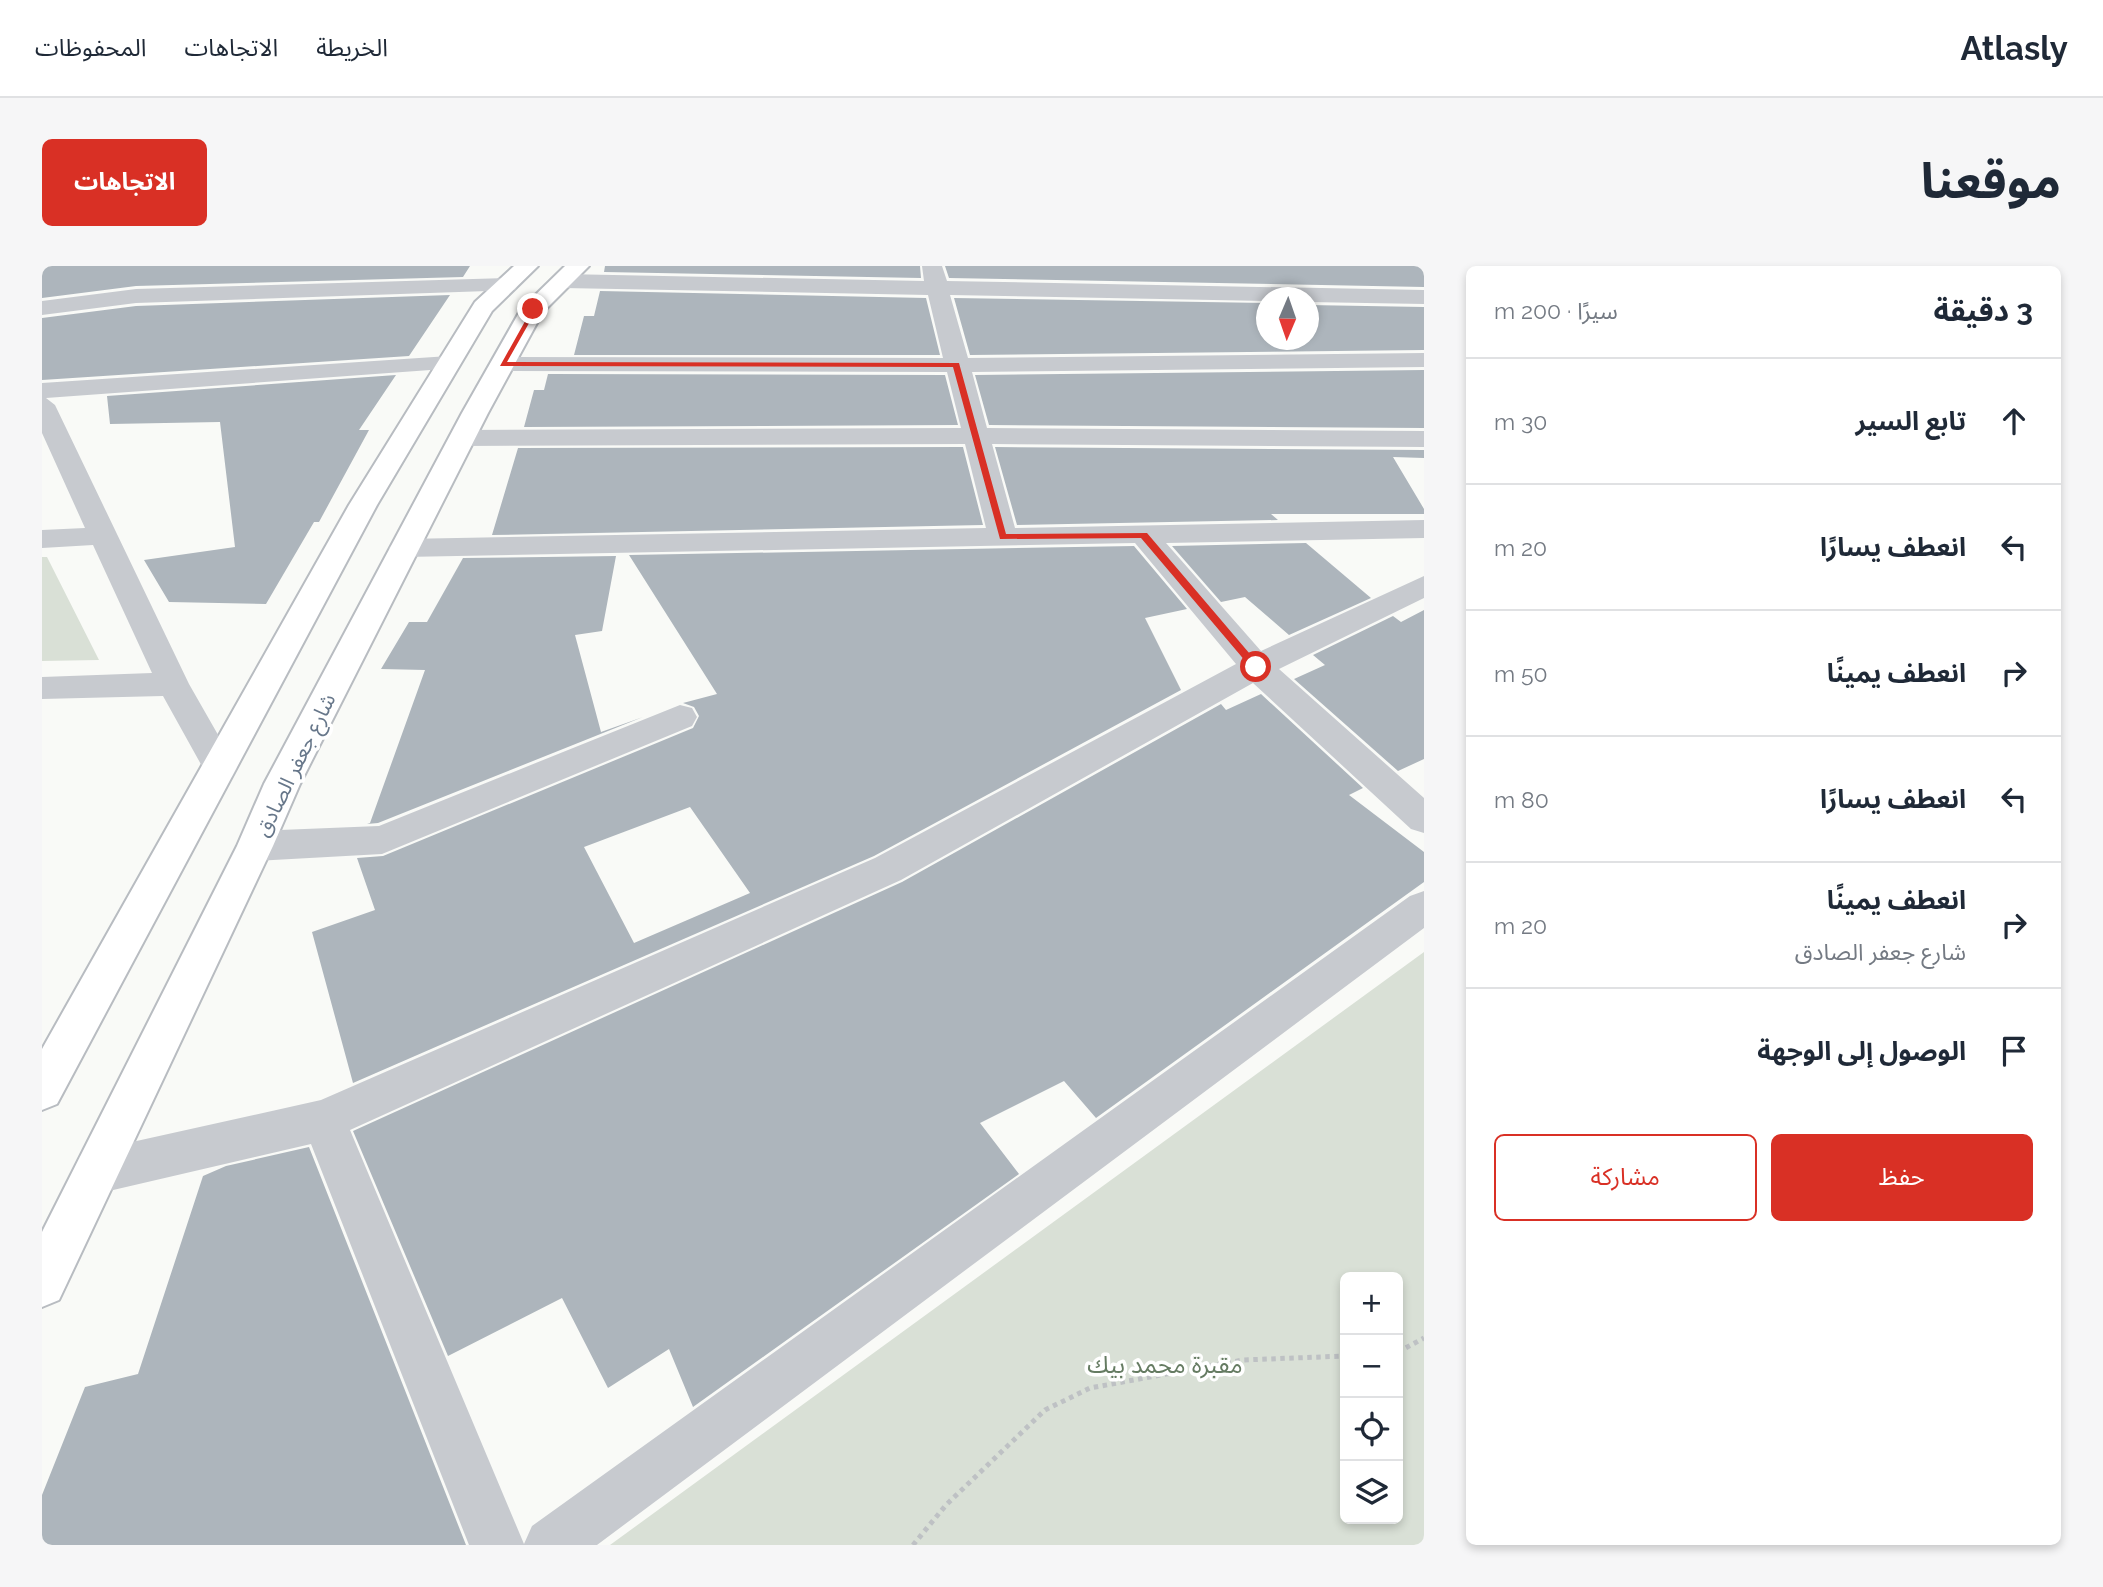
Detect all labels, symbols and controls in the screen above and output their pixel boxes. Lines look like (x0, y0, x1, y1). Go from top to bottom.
text: Atlasly (1961, 29, 2068, 68)
text: المحفوظات (35, 33, 146, 62)
text: الاتجاهات (184, 33, 278, 62)
text: الخريطة (316, 33, 388, 62)
button: الاتجاهات (42, 139, 207, 226)
text: موقعنا (1921, 152, 2061, 209)
north arrow (1256, 287, 1319, 350)
route end (517, 293, 548, 324)
text: 3 دقيقة (1934, 293, 2033, 328)
text: سيرًا · 200 m (1494, 297, 1618, 324)
icon: ahead (1995, 402, 2033, 440)
text: تابع السير (1855, 406, 1966, 436)
text: 30 m (1494, 408, 1547, 435)
icon: left (1995, 528, 2033, 566)
text: انعطف يسارًا (1820, 532, 1966, 562)
text: 20 m (1494, 534, 1547, 561)
route start (1240, 651, 1271, 682)
icon: right (1995, 654, 2033, 692)
text: انعطف يمينًا (1827, 658, 1966, 688)
text: 50 m (1494, 660, 1548, 687)
street label: شارع جعفر الصادق (249, 689, 343, 842)
icon: left (1995, 780, 2033, 818)
text: انعطف يسارًا (1820, 784, 1966, 814)
text: 80 m (1494, 786, 1549, 813)
text: انعطف يمينًا (1827, 885, 1966, 915)
icon: right (1995, 906, 2033, 944)
text: 20 m (1494, 912, 1547, 939)
text: شارع جعفر الصادق (1795, 938, 1966, 965)
icon: arrive (1995, 1032, 2033, 1070)
text: الوصول إلى الوجهة (1757, 1036, 1966, 1066)
button: مشاركة (1494, 1134, 1757, 1221)
button: حفظ (1771, 1134, 2033, 1221)
map controls (1340, 1272, 1403, 1524)
button: + (1340, 1272, 1403, 1335)
button: − (1340, 1335, 1403, 1398)
park label: مقبرة محمد بيك (1087, 1350, 1243, 1379)
button: locate (1340, 1398, 1403, 1461)
button: layers (1340, 1461, 1403, 1524)

